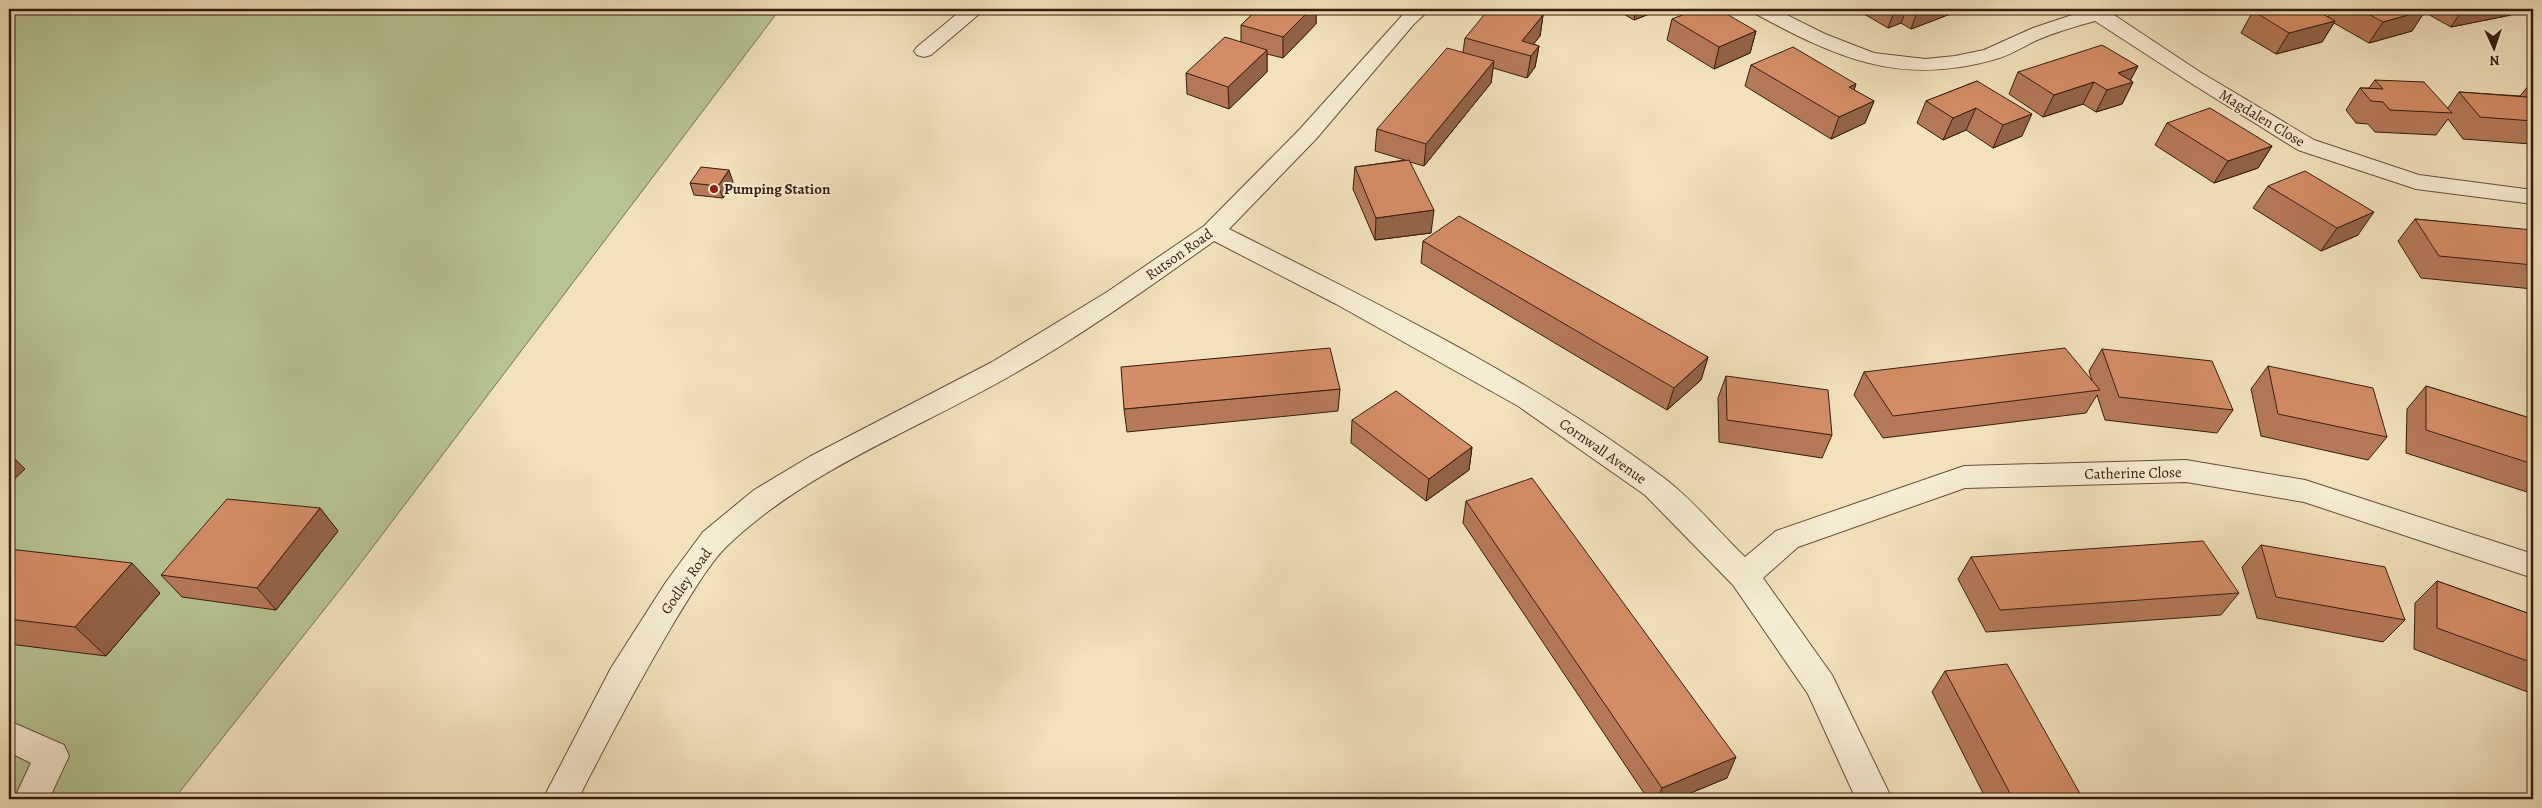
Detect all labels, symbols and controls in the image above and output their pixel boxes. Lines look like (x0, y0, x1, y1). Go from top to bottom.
north arrow (2470, 22, 2520, 72)
text: N (2489, 51, 2500, 70)
street label: Magdalen Close (2215, 84, 2309, 152)
place label: Pumping Station (724, 179, 831, 199)
marker: Pumping Station (708, 183, 720, 195)
street label: Rutson Road (1141, 223, 1217, 284)
street label: Cornwall Avenue (1555, 413, 1651, 489)
street label: Catherine Close (2084, 462, 2182, 484)
street label: Godley Road (656, 543, 717, 618)

